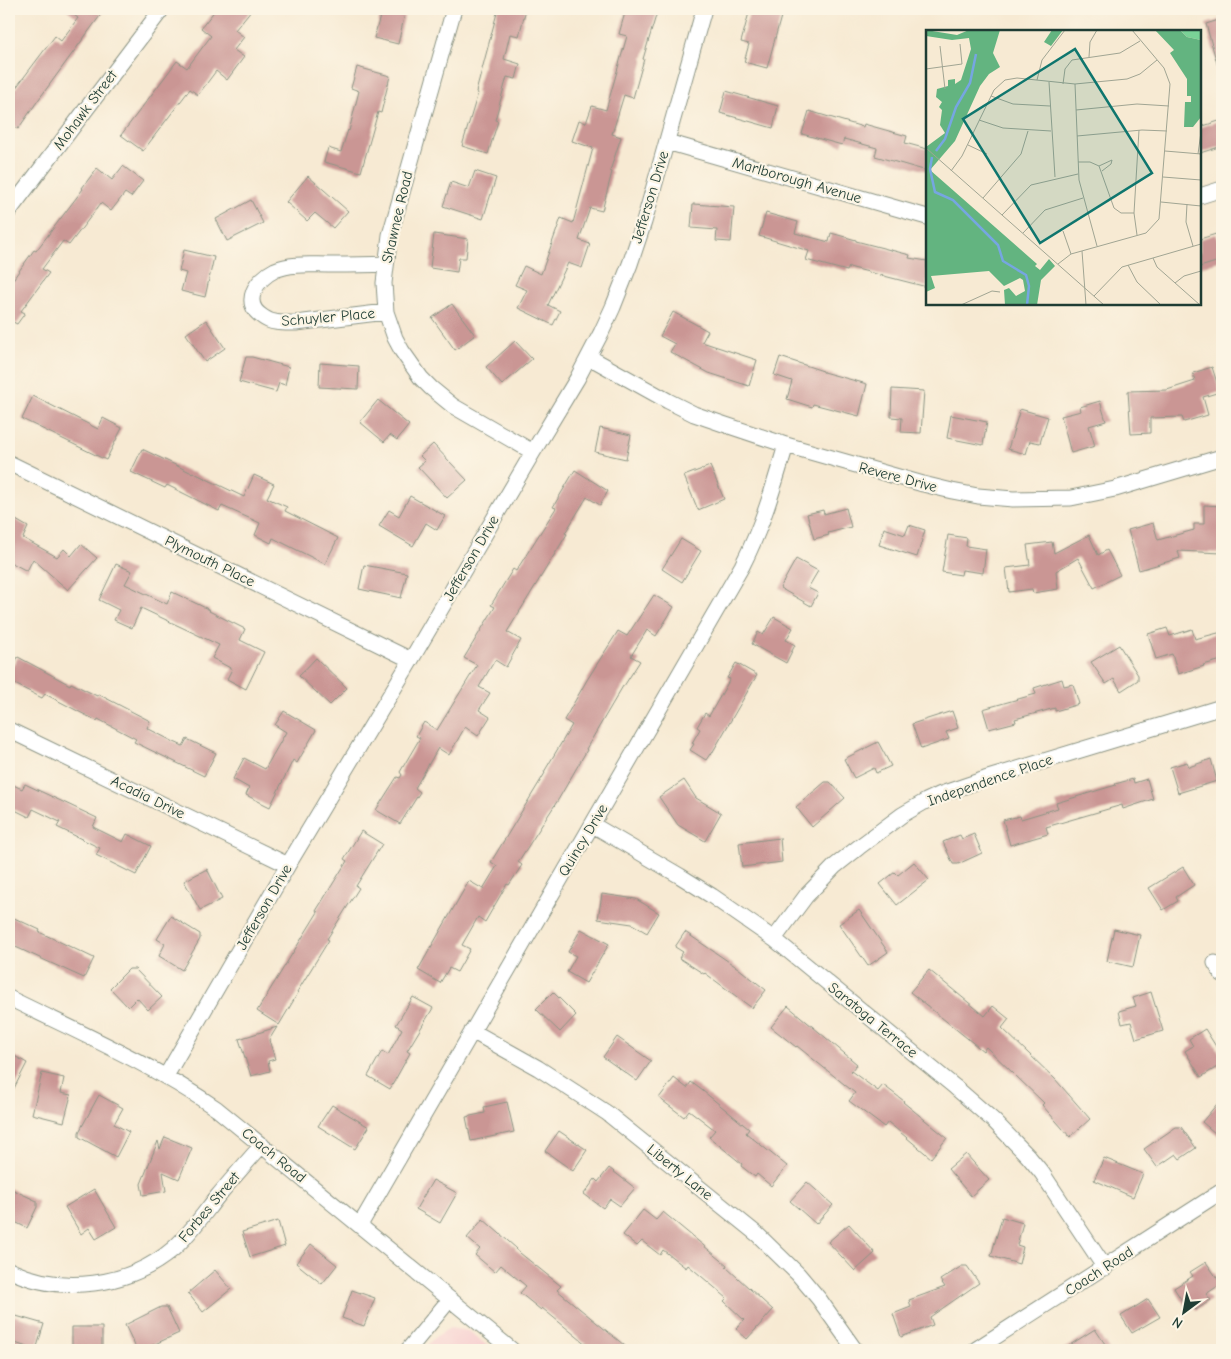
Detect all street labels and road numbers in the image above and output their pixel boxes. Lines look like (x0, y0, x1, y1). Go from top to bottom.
street label: Mohawk Street (49, 66, 121, 153)
street label: Jefferson Drive (627, 148, 673, 245)
street label: Marlborough Avenue (730, 153, 864, 207)
street label: Shawnee Road (378, 169, 416, 265)
street label: Schuyler Place (280, 304, 376, 330)
street label: Revere Drive (857, 458, 940, 496)
street label: Jefferson Drive (439, 512, 503, 604)
street label: Plymouth Place (162, 531, 258, 591)
street label: Independence Place (925, 750, 1055, 810)
street label: Acadia Drive (108, 771, 188, 823)
street label: Quincy Drive (554, 800, 612, 879)
street label: Jefferson Drive (232, 861, 296, 953)
street label: Saratoga Terrace (825, 978, 922, 1062)
street label: Coach Road (238, 1124, 310, 1186)
street label: Liberty Lane (644, 1140, 717, 1204)
street label: Forbes Street (174, 1168, 244, 1246)
street label: Coach Road (1062, 1242, 1136, 1300)

